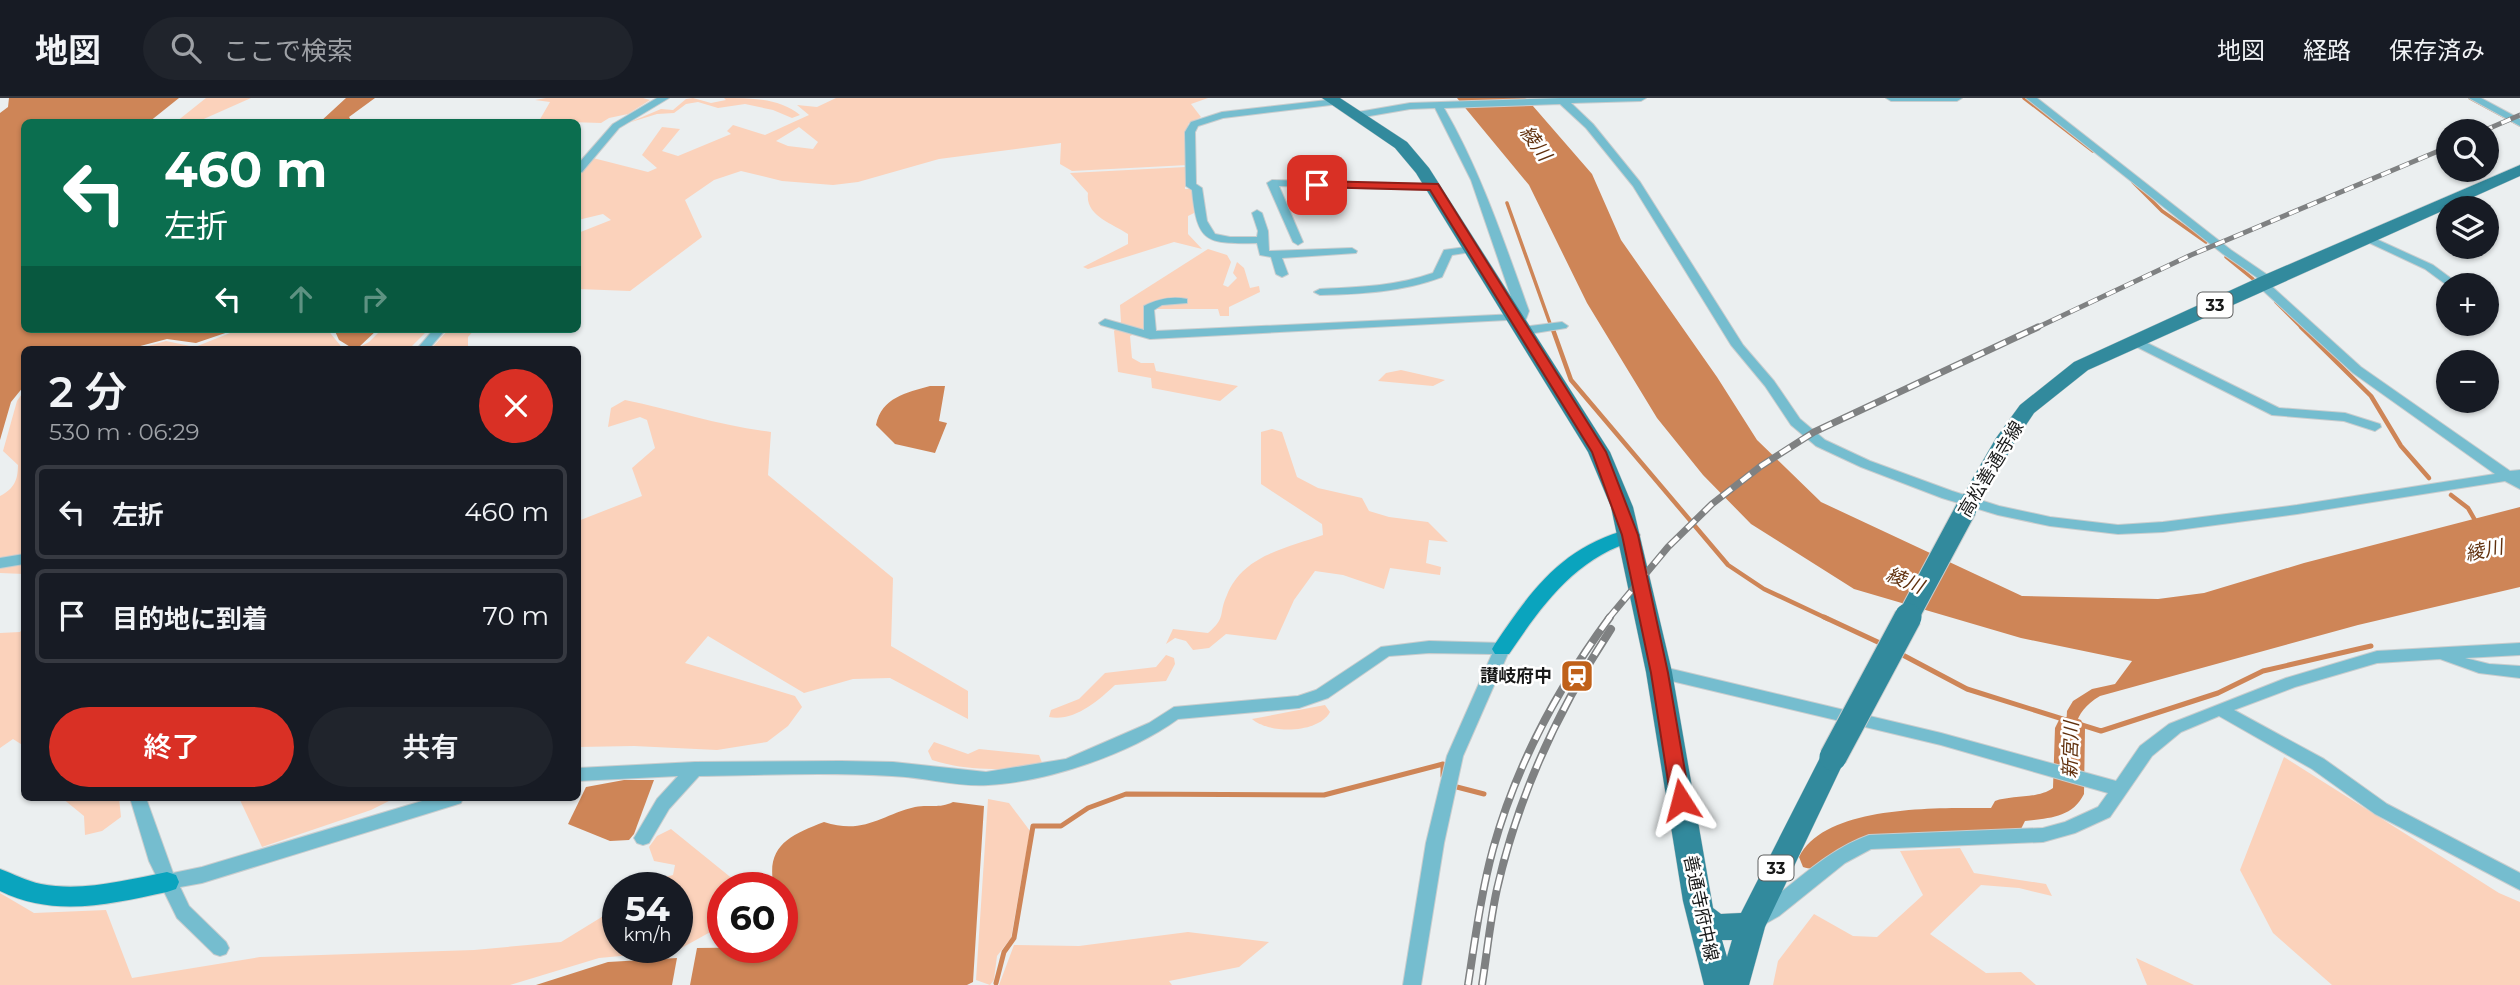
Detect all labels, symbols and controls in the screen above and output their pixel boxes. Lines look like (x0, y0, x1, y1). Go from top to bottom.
search box (143, 17, 633, 80)
icon: search (167, 29, 205, 67)
text: 地図 (35, 30, 101, 70)
text: ここで検索 (223, 35, 353, 67)
text: 地図 (2217, 36, 2265, 65)
text: 経路 (2303, 36, 2351, 65)
text: 保存済み (2389, 36, 2485, 65)
map controls (2436, 119, 2499, 413)
button: search (2436, 119, 2499, 182)
water label: 綾川 (1515, 121, 1557, 167)
text: 460 m (164, 140, 328, 199)
icon: left (49, 147, 140, 238)
pin (1287, 155, 1347, 215)
icon: arrive (1298, 166, 1336, 204)
button: layers (2436, 196, 2499, 259)
text: 左折 (164, 206, 228, 245)
button: + (2436, 273, 2499, 336)
icon: left (209, 280, 247, 318)
icon: ahead (282, 280, 320, 318)
icon: right (355, 280, 393, 318)
road number: 33 (2198, 293, 2232, 318)
button: − (2436, 350, 2499, 413)
text: 2 分 (49, 366, 127, 418)
button: close (479, 369, 553, 443)
street label: 高松善通寺線 (1954, 417, 2028, 521)
text: 530 m · 06:29 (49, 418, 200, 446)
icon: left (53, 493, 91, 531)
text: 460 m (464, 496, 549, 528)
text: 左折 (112, 499, 164, 531)
water label: 綾川 (2463, 535, 2507, 566)
water label: 綾川 (1883, 563, 1929, 599)
icon: arrive (53, 597, 91, 635)
text: 70 m (483, 600, 549, 632)
text: 目的地に到着 (112, 603, 268, 635)
station icon: 讃岐府中 (1558, 657, 1596, 695)
place label: 讃岐府中 (1480, 665, 1552, 687)
button: 終了 (49, 707, 294, 787)
button: 共有 (308, 707, 553, 787)
water label: 新宮川 (2058, 719, 2083, 779)
position arrow (1644, 763, 1718, 837)
street label: 善通寺府中線 (1679, 853, 1723, 963)
road number: 33 (1758, 856, 1794, 880)
speed limit sign: 60 (707, 872, 798, 963)
text: 54 (625, 887, 670, 930)
text: km/h (623, 924, 672, 946)

